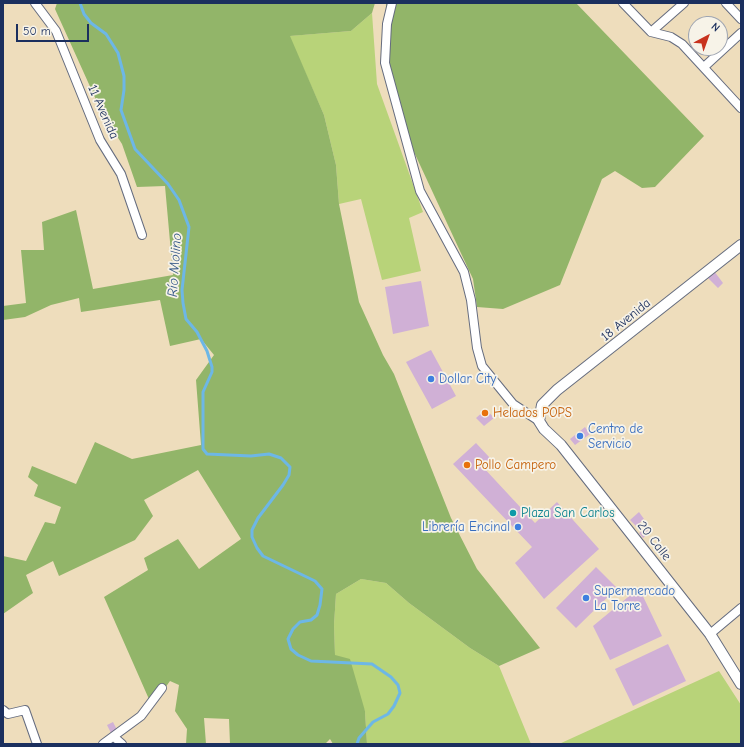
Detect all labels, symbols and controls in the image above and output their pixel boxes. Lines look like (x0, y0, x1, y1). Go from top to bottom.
scale bar (18, 16, 91, 42)
north arrow (688, 16, 728, 56)
text: N (709, 20, 723, 35)
text: 50 m (23, 24, 51, 38)
street label: 11 Avenida (84, 83, 122, 141)
water label: Río Molino (164, 232, 186, 298)
street label: 18 Avenida (598, 295, 654, 345)
place label: Dollar City (439, 371, 496, 387)
marker: Dollar City (426, 374, 436, 384)
place label: Helados POPS (493, 405, 572, 421)
marker: Helados POPS (480, 408, 490, 418)
place label: Centro de Servicio (588, 421, 643, 452)
marker: Centro de Servicio (575, 431, 585, 441)
place label: Pollo Campero (475, 457, 556, 473)
marker: Pollo Campero (462, 460, 472, 470)
place label: Plaza San Carlos (521, 505, 615, 521)
marker: Plaza San Carlos (508, 508, 518, 518)
street label: 20 Calle (634, 518, 674, 564)
place label: Librería Encinal (422, 519, 510, 535)
marker: Librería Encinal (513, 522, 523, 532)
place label: Supermercado La Torre (594, 583, 675, 614)
marker: Supermercado La Torre (581, 593, 591, 603)

